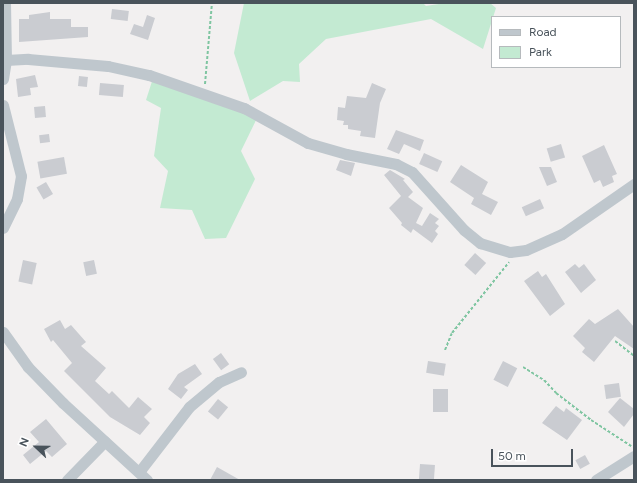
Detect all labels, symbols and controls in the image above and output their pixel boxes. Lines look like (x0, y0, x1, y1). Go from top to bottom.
legend (491, 16, 621, 68)
text: Road (529, 25, 557, 39)
text: Park (529, 45, 552, 59)
north arrow (16, 427, 56, 467)
text: N (17, 436, 32, 449)
scale bar (493, 441, 575, 467)
text: 50 m (498, 449, 526, 463)

